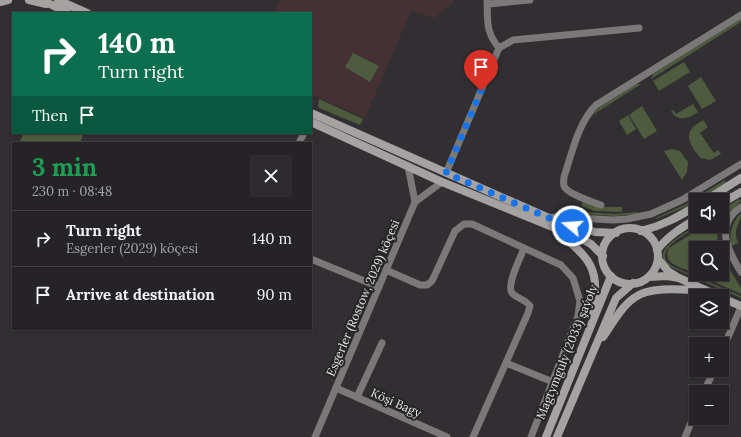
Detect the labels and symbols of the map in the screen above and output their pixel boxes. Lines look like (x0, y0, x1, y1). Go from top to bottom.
pin (464, 50, 498, 91)
position arrow (551, 205, 593, 247)
street label: Esgerler (Rostow, 2029) köçesi (323, 217, 403, 379)
street label: Magtymguly (2033) şaýoly (533, 282, 602, 422)
street label: Köşi Bagy (368, 385, 425, 421)

